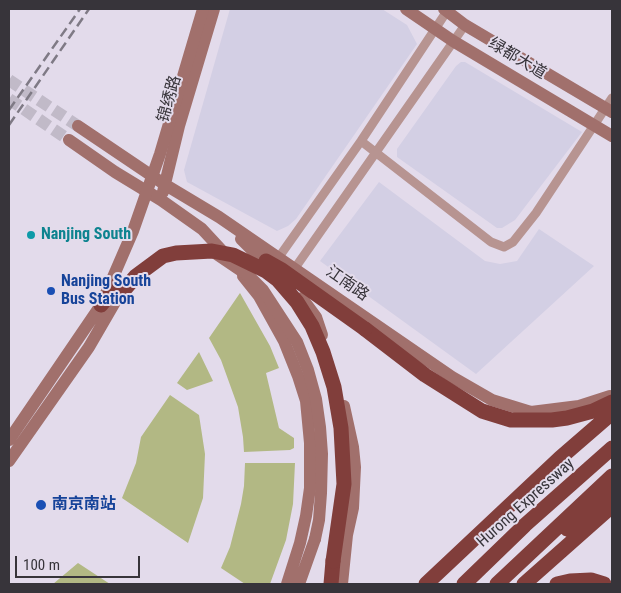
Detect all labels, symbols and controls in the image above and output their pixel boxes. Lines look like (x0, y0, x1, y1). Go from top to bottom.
street label: 绿都大道 (485, 34, 549, 84)
street label: 锦绣路 (154, 73, 186, 125)
place label: Nanjing South (41, 225, 131, 245)
marker: Nanjing South (25, 229, 37, 241)
street label: 江南路 (322, 262, 372, 306)
place label: Nanjing South Bus Station (61, 272, 151, 310)
marker: Nanjing South Bus Station (45, 285, 57, 297)
street label: Hurong Expressway (473, 454, 579, 552)
place label: 南京南站 (52, 495, 116, 515)
marker: 南京南站 (34, 498, 48, 512)
scale bar (18, 546, 142, 578)
text: 100 m (23, 556, 60, 574)

